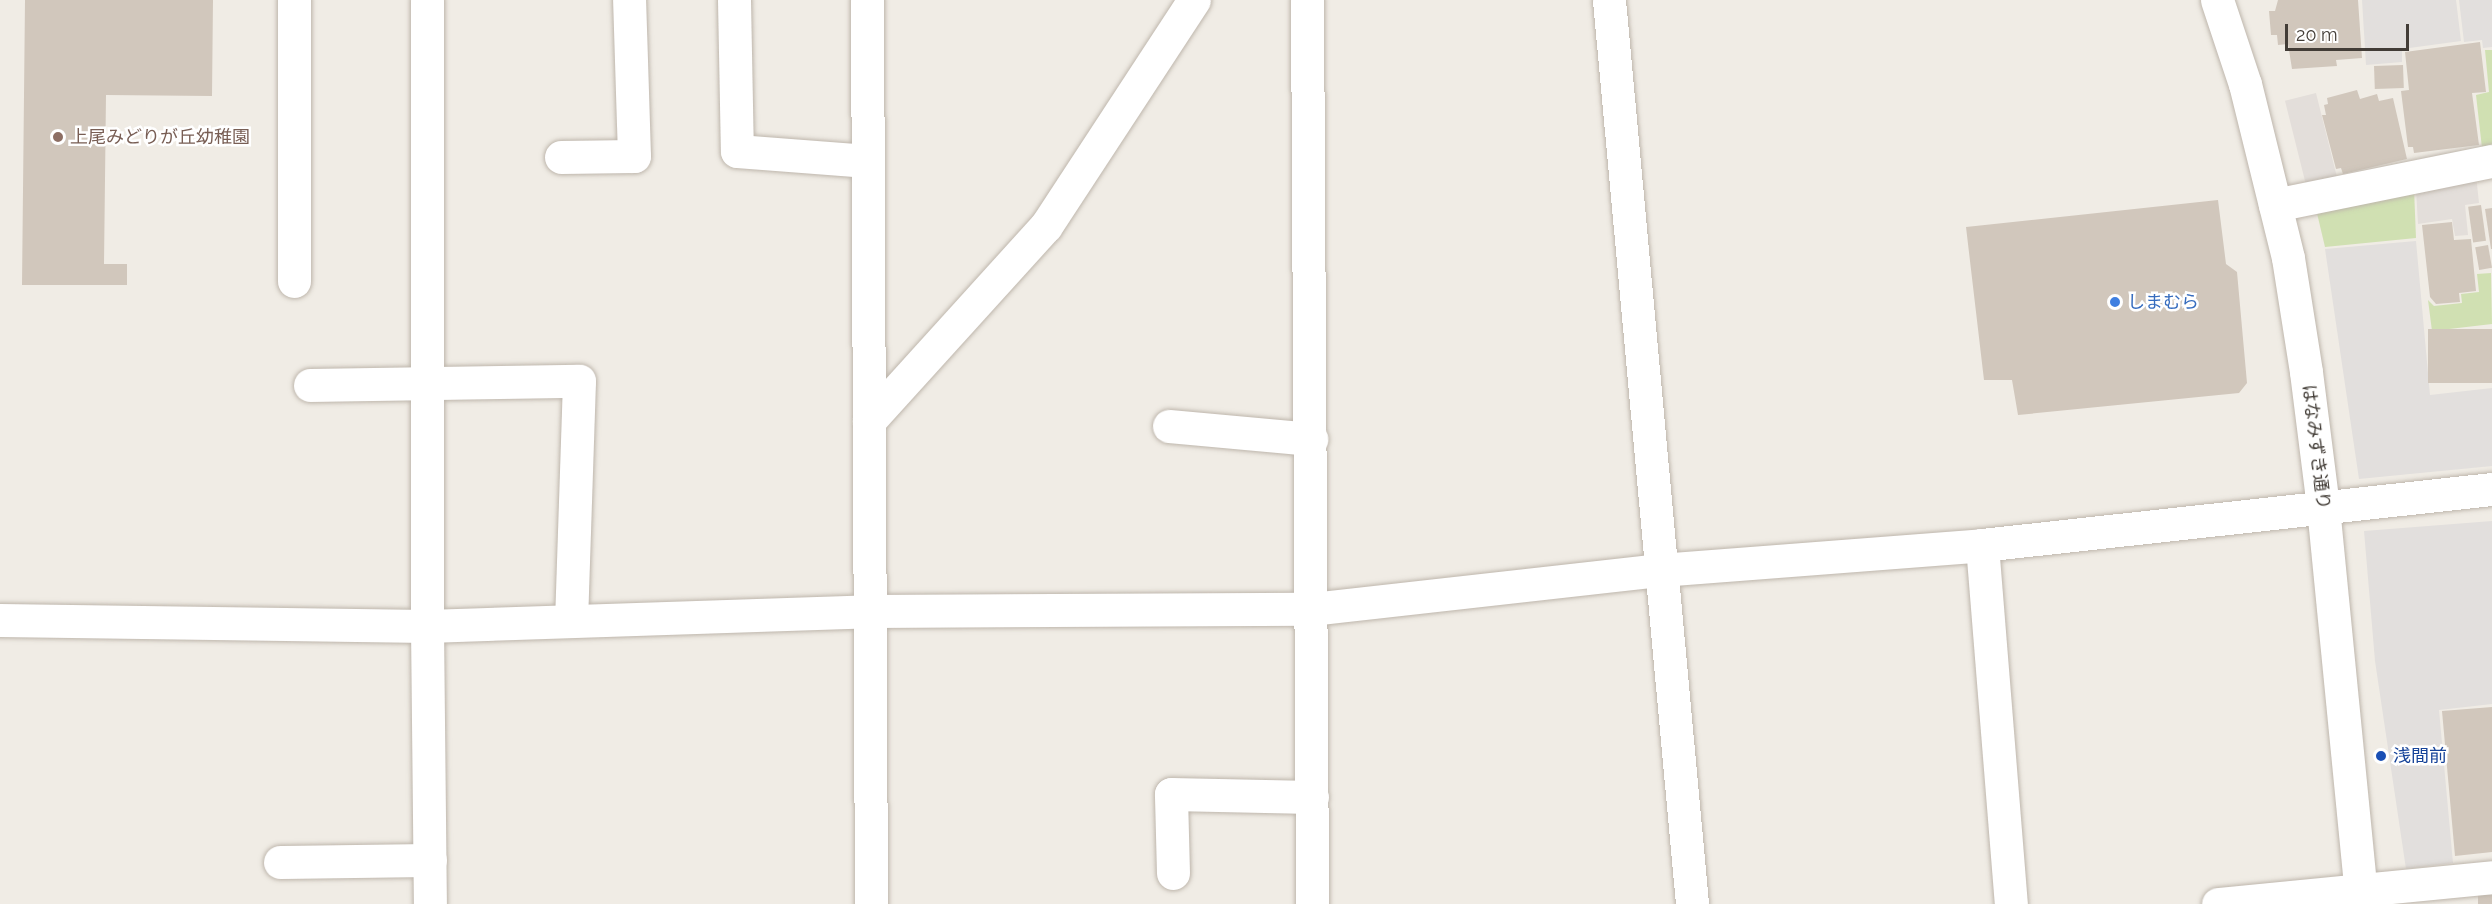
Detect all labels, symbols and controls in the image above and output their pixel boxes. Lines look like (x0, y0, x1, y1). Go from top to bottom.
scale bar (2288, 12, 2412, 50)
text: 20 m (2296, 24, 2338, 45)
place label: 上尾みどりが丘幼稚園 (70, 126, 250, 148)
marker: 上尾みどりが丘幼稚園 (51, 130, 65, 144)
place label: しまむら (2127, 291, 2199, 313)
marker: しまむら (2108, 295, 2122, 309)
street label: はなみずき通り (2298, 383, 2334, 511)
place label: 浅間前 (2393, 745, 2447, 767)
marker: 浅間前 (2374, 749, 2388, 763)

